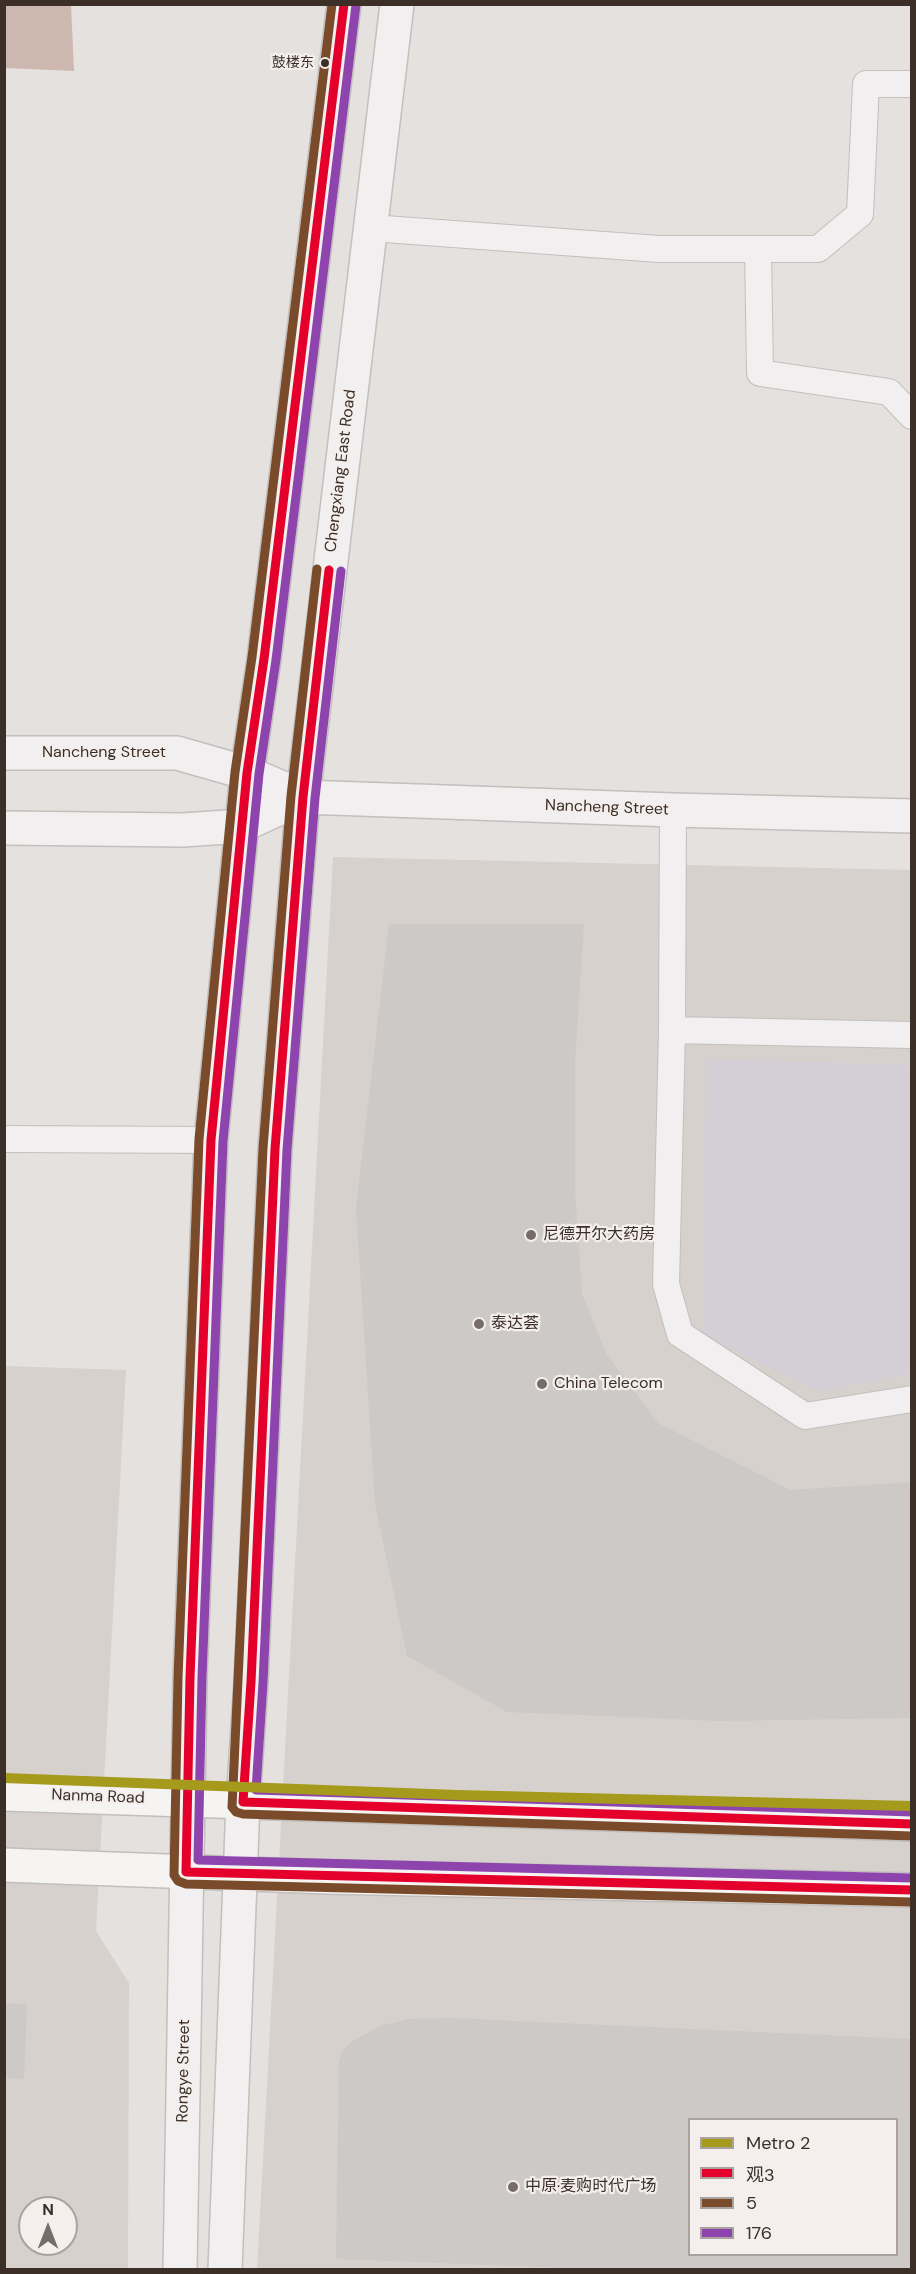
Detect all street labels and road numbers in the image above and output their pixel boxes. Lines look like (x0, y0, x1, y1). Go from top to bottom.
street label: Chengxiang East Road (321, 388, 361, 554)
street label: Nancheng Street (42, 743, 166, 763)
street label: Nancheng Street (545, 796, 669, 820)
street label: Nanma Road (51, 1786, 145, 1808)
street label: Rongye Street (173, 2019, 195, 2123)

